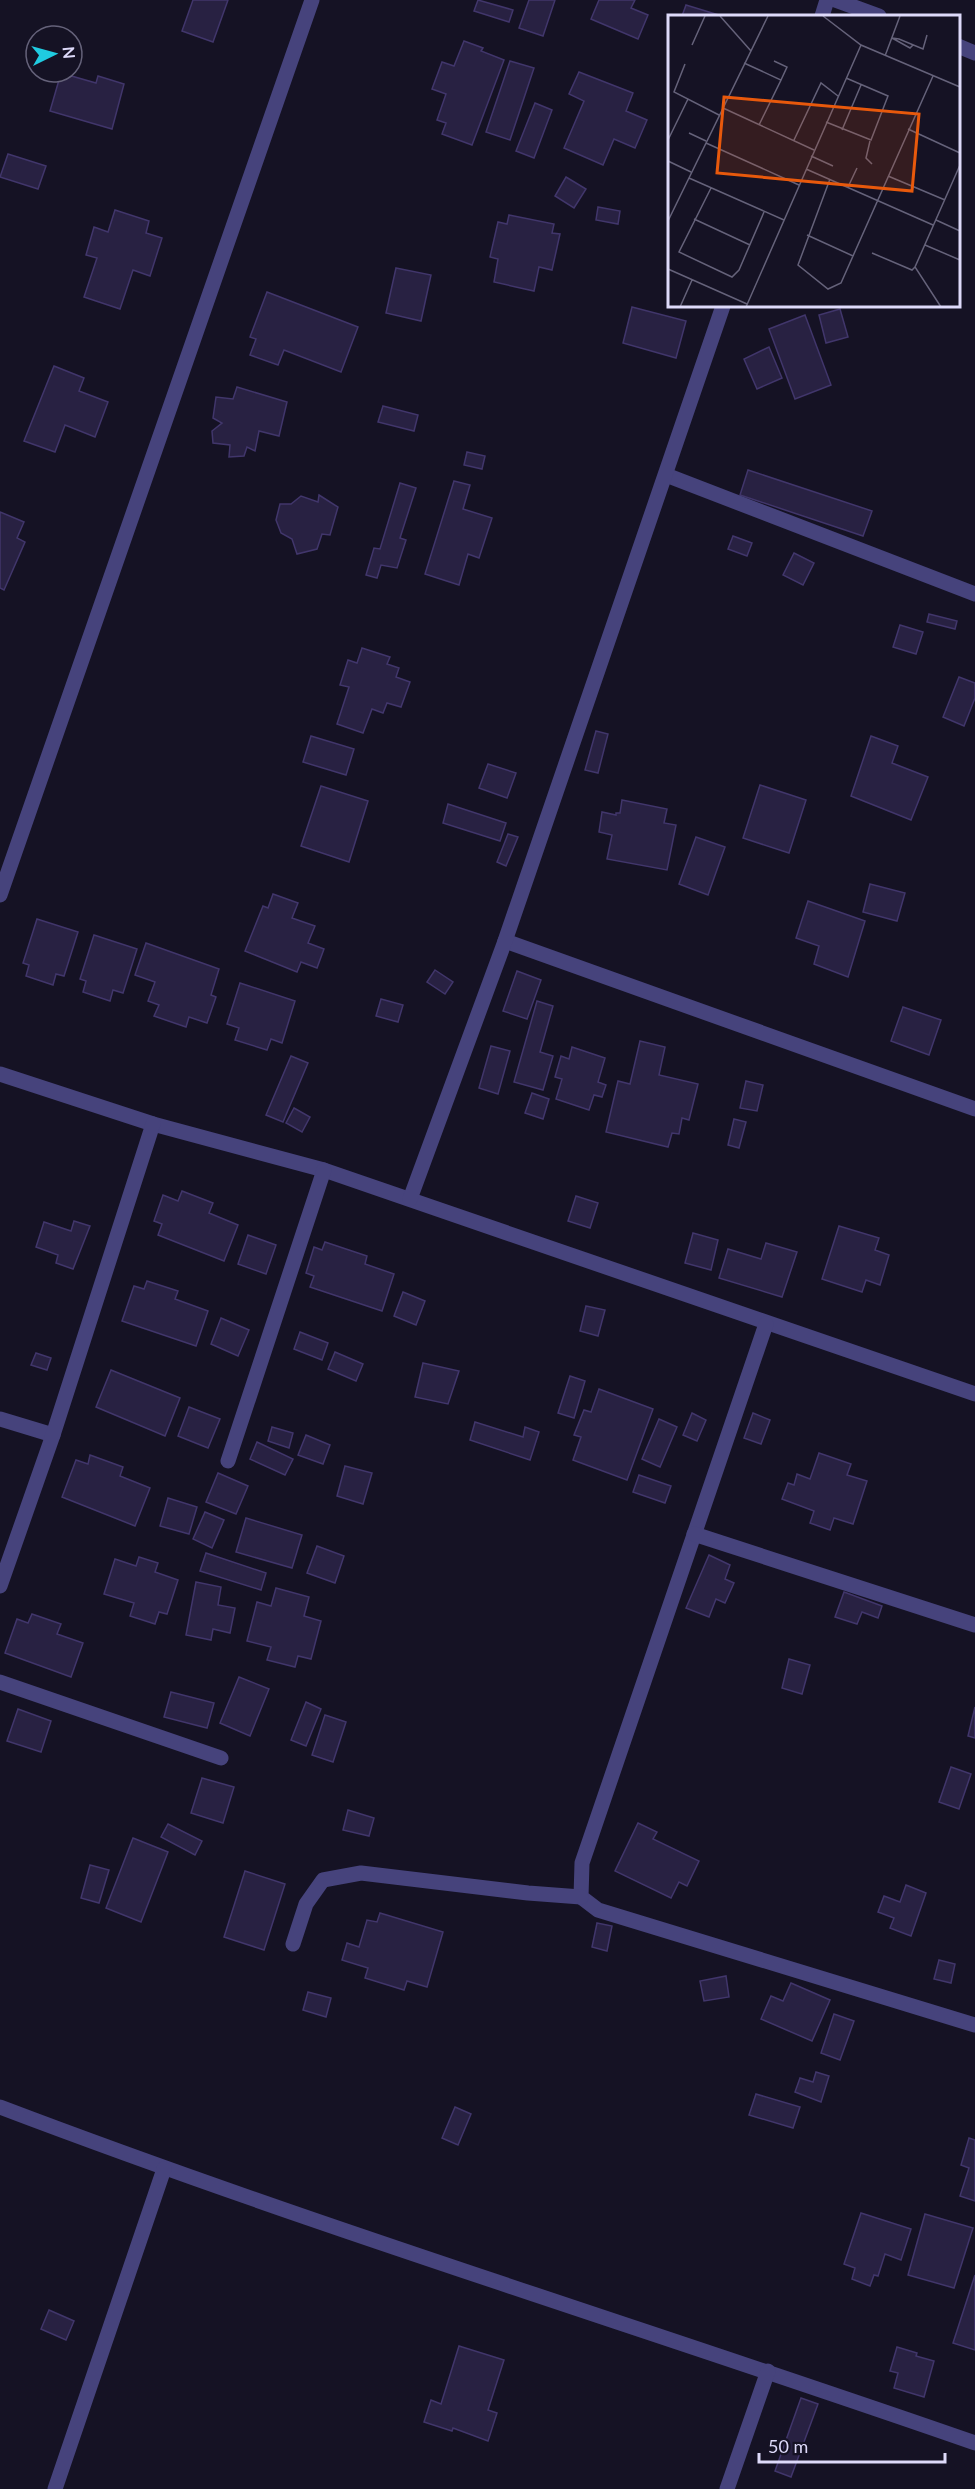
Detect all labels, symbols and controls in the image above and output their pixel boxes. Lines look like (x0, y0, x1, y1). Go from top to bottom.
inset map (668, 15, 960, 308)
north arrow (24, 24, 84, 84)
text: N (59, 46, 79, 60)
scale bar (759, 2426, 945, 2464)
text: 50 m (768, 2435, 808, 2457)

